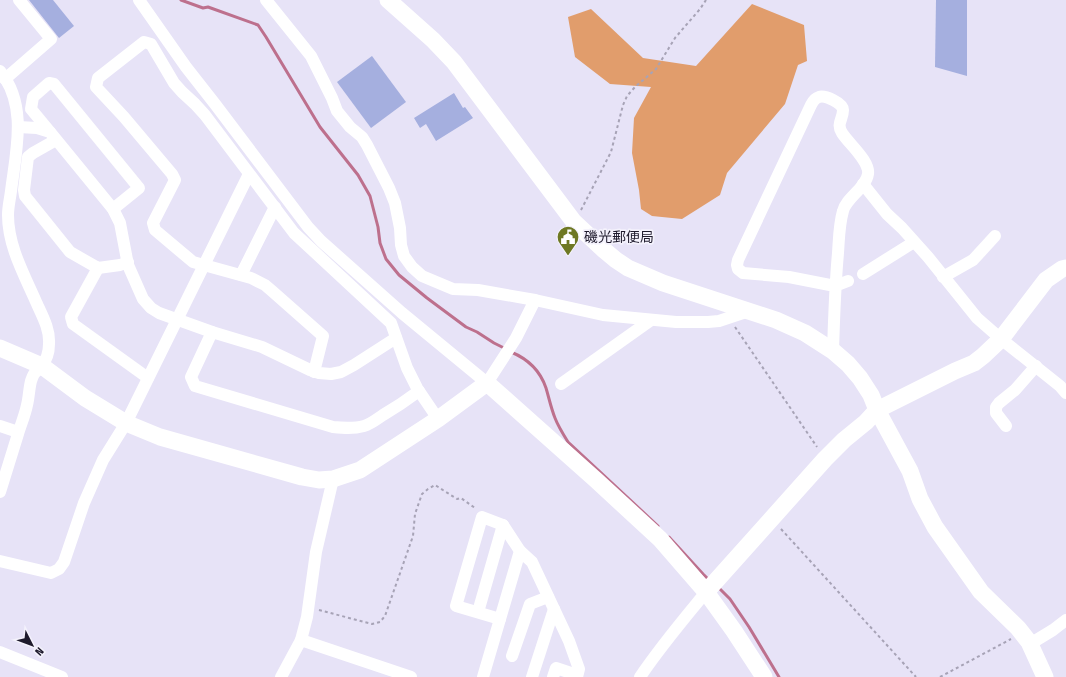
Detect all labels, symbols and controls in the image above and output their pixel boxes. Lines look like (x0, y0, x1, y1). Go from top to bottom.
public building icon: 磯光郵便局 (555, 224, 581, 257)
place label: 磯光郵便局 (584, 229, 654, 246)
north arrow (12, 625, 52, 665)
text: N (32, 645, 46, 658)

